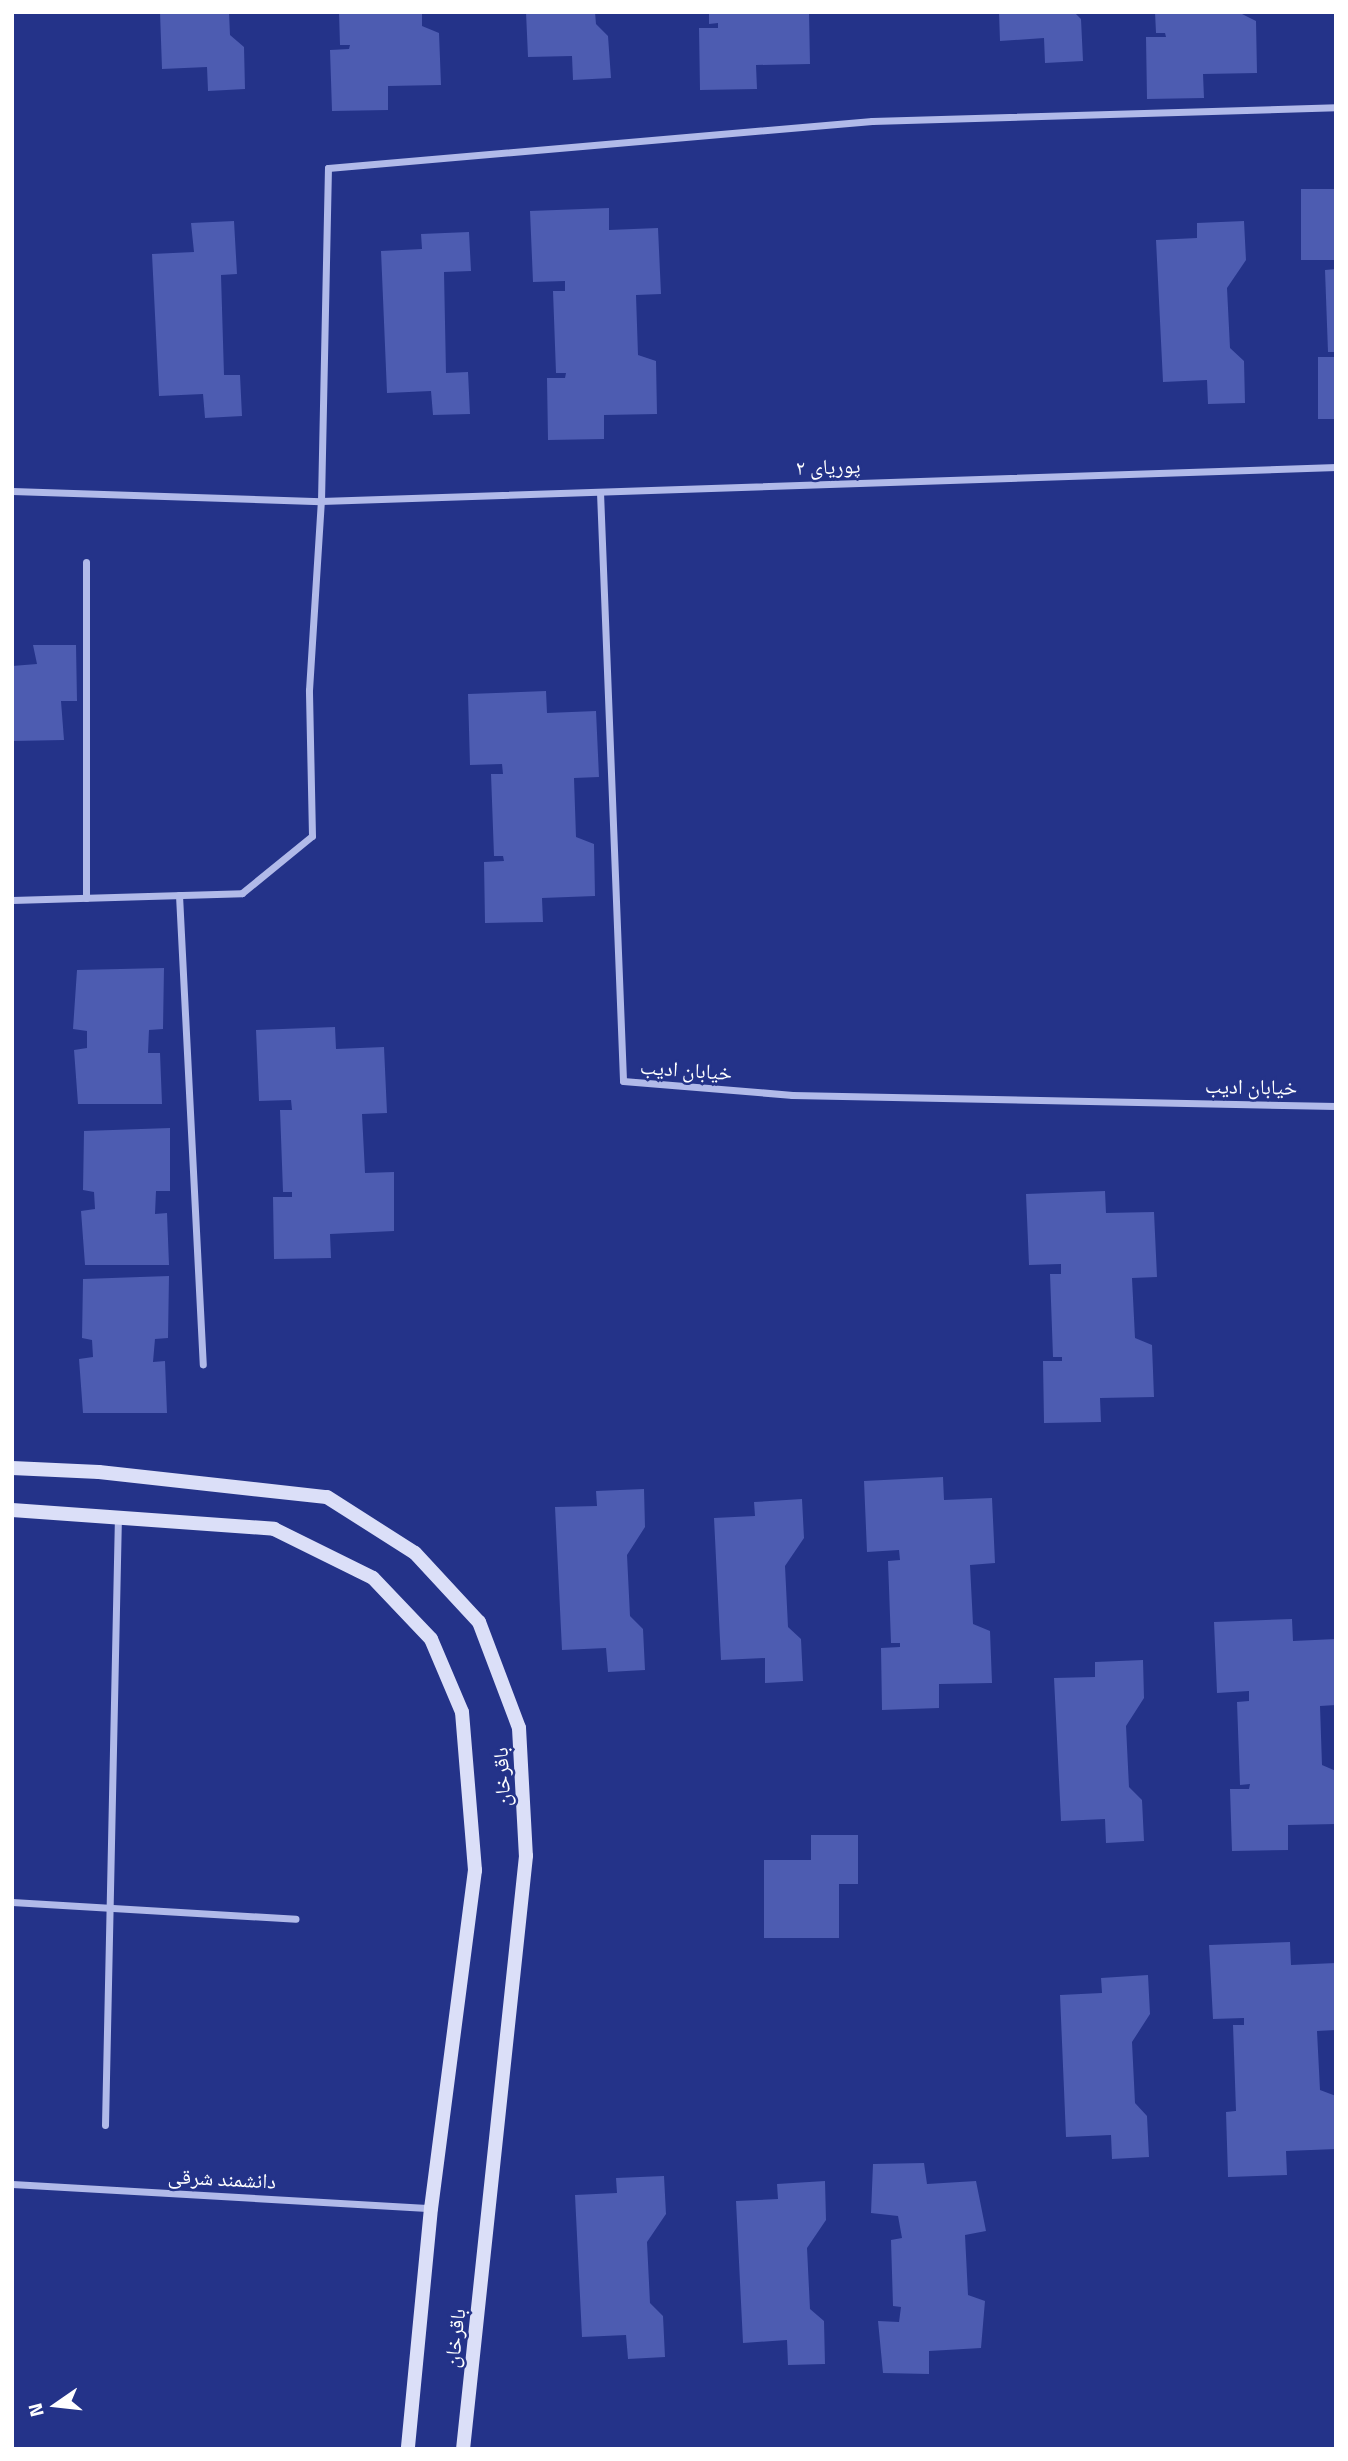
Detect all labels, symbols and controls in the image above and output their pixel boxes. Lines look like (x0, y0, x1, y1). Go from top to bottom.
street label: پوریای ۲ (795, 452, 861, 480)
street label: خیابان ادیب (639, 1053, 733, 1085)
street label: خیابان ادیب (1205, 1073, 1297, 1099)
street label: باقرخان (487, 1747, 515, 1807)
street label: دانشمند شرقی (167, 2163, 277, 2193)
street label: باقرخان (438, 2307, 470, 2369)
north arrow (21, 2370, 91, 2440)
text: N (19, 2400, 51, 2420)

